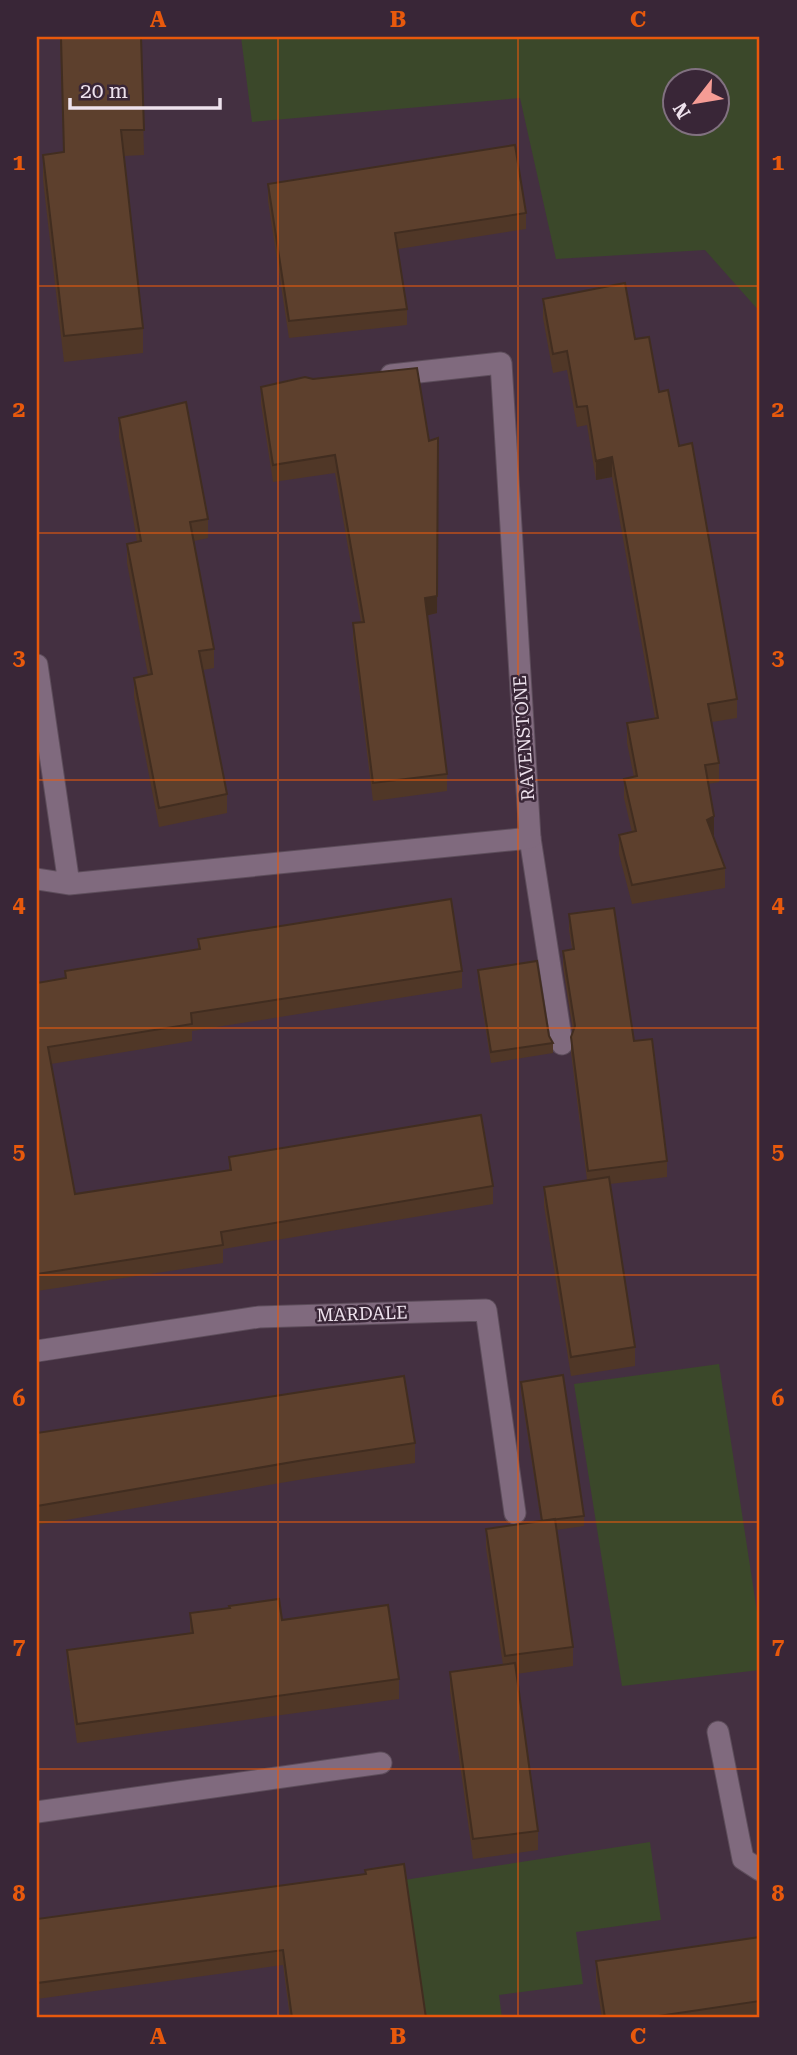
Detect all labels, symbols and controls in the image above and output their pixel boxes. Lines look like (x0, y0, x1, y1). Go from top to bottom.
text: A (150, 6, 167, 33)
text: B (390, 6, 406, 33)
text: C (630, 6, 646, 33)
scale bar (70, 66, 220, 110)
north arrow (660, 66, 730, 136)
text: 20 m (80, 79, 128, 103)
text: N (668, 98, 695, 123)
text: 1 (13, 149, 26, 176)
text: 1 (772, 149, 785, 176)
text: 2 (13, 396, 25, 423)
text: 2 (772, 396, 784, 423)
text: 3 (13, 644, 26, 671)
text: 3 (772, 644, 785, 671)
street label: RAVENSTONE (509, 675, 538, 801)
text: 4 (13, 891, 26, 918)
text: 4 (772, 891, 785, 918)
text: 5 (13, 1138, 26, 1165)
text: 5 (772, 1138, 785, 1165)
street label: MARDALE (316, 1301, 408, 1326)
text: 6 (13, 1385, 26, 1412)
text: 6 (772, 1385, 785, 1412)
text: 7 (13, 1633, 26, 1660)
text: 7 (772, 1633, 785, 1660)
text: 8 (13, 1880, 26, 1907)
text: 8 (772, 1880, 785, 1907)
text: A (150, 2023, 167, 2050)
text: B (390, 2023, 406, 2050)
text: C (630, 2023, 646, 2050)

